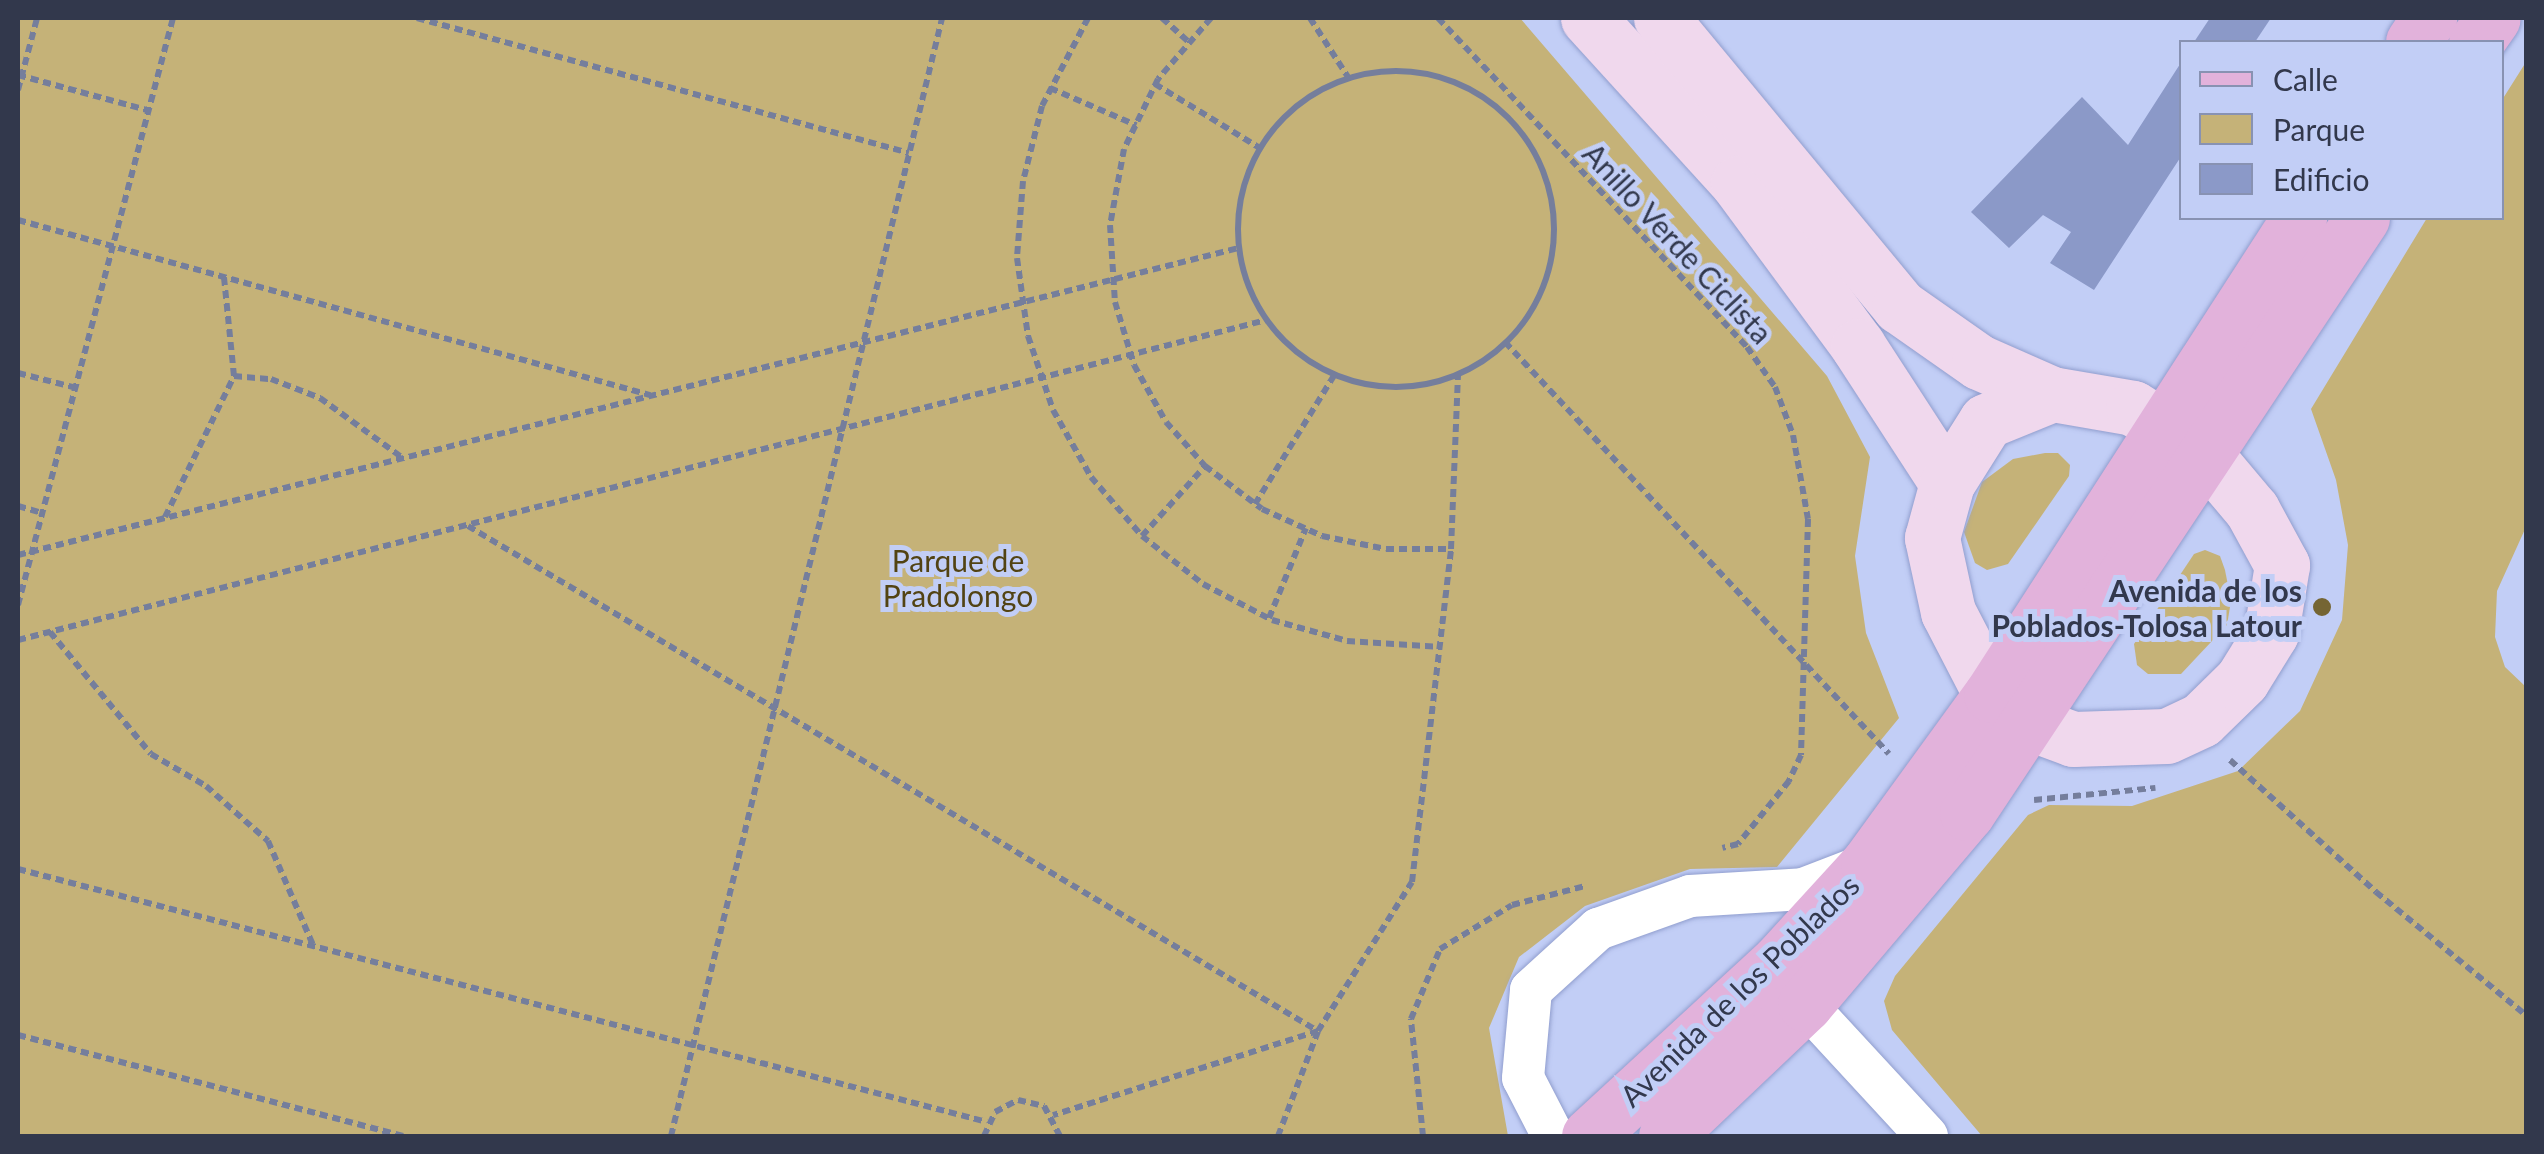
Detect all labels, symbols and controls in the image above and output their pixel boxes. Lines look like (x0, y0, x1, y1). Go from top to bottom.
legend (2179, 40, 2504, 220)
text: Calle (2273, 61, 2338, 97)
text: Parque (2273, 111, 2365, 147)
street label: Anillo Verde Ciclista (1575, 135, 1781, 351)
text: Edificio (2273, 161, 2369, 197)
park label: Parque de Pradolongo (883, 542, 1033, 612)
place label: Avenida de los Poblados-Tolosa Latour (1991, 572, 2302, 642)
marker: Avenida de los Poblados-Tolosa Latour (2311, 596, 2333, 618)
street label: Avenida de los Poblados (1612, 867, 1866, 1113)

